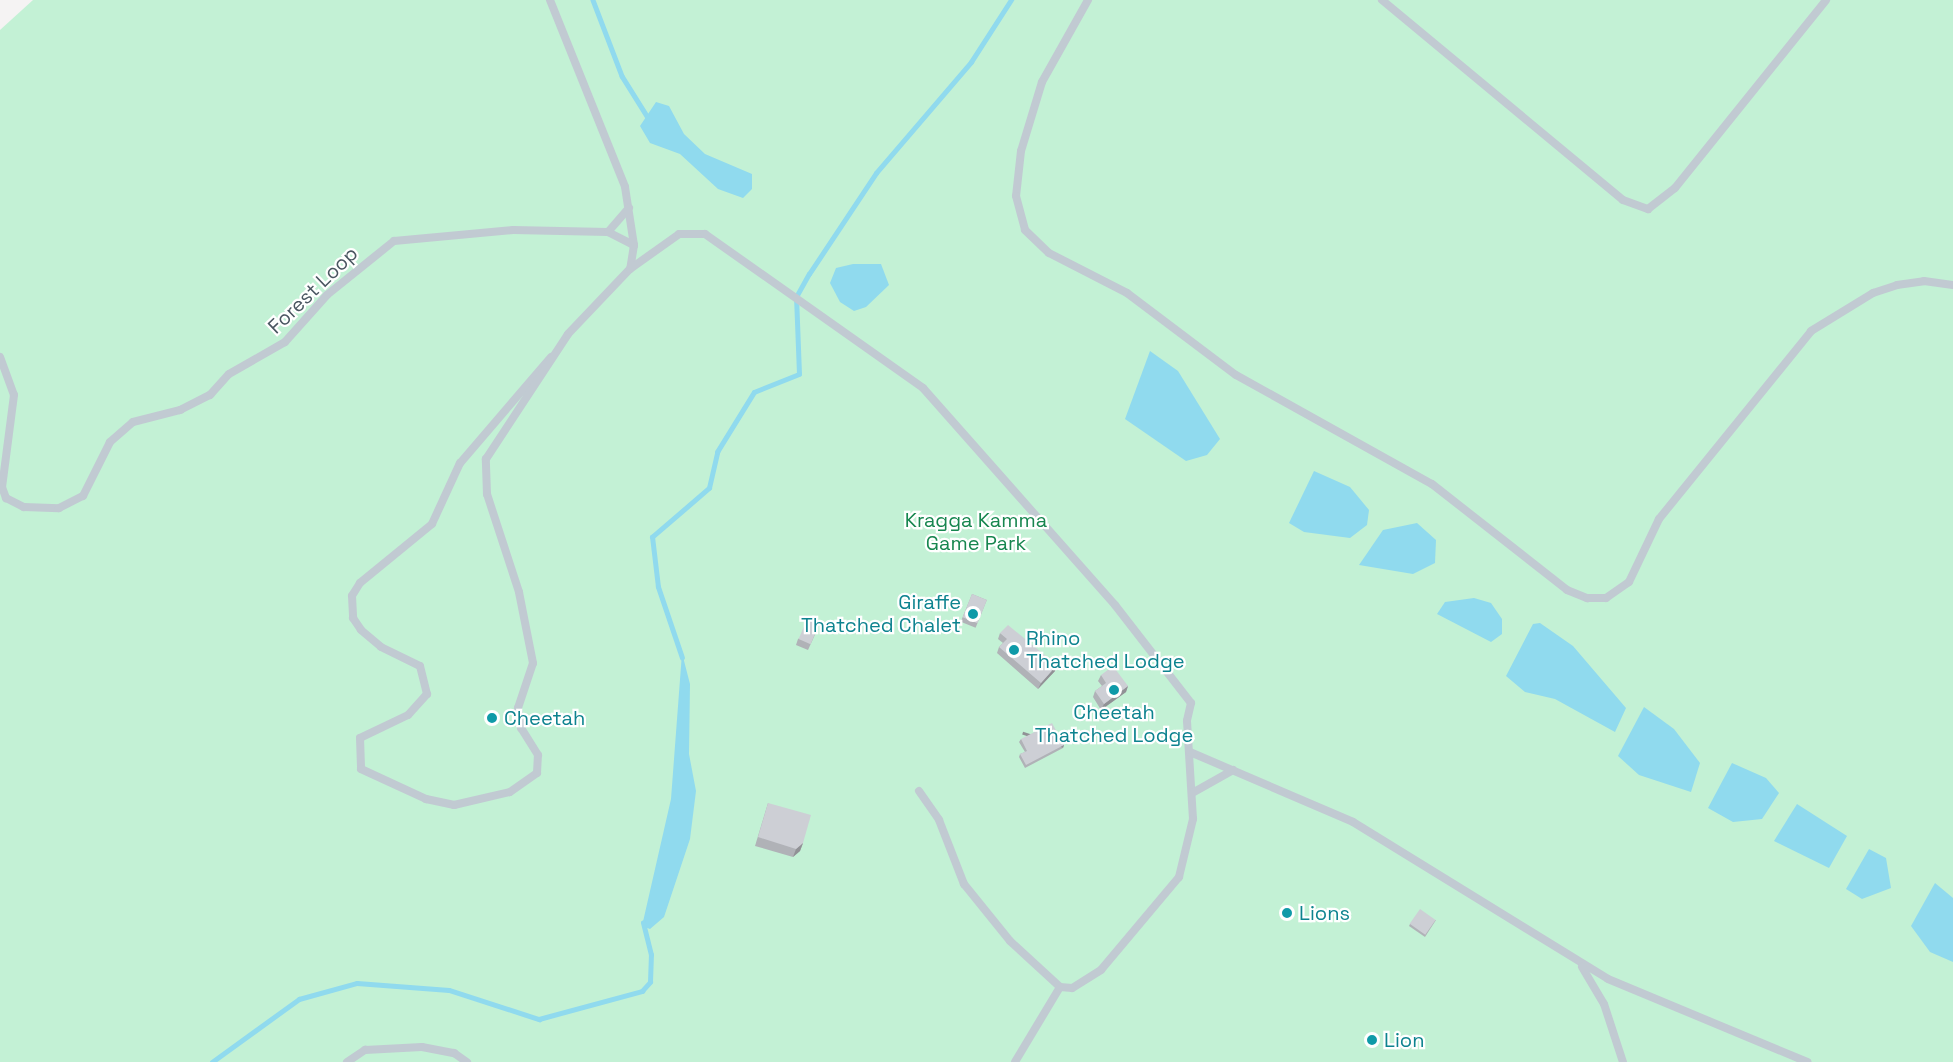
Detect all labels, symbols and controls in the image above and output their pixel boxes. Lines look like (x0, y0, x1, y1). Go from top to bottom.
street label: Forest Loop (263, 241, 363, 339)
park label: Kragga Kamma Game Park (905, 508, 1047, 555)
place label: Giraffe Thatched Chalet (801, 590, 961, 637)
marker: Giraffe Thatched Chalet (966, 607, 980, 621)
place label: Rhino Thatched Lodge (1026, 626, 1185, 673)
marker: Rhino Thatched Lodge (1007, 643, 1021, 657)
marker: Cheetah Thatched Lodge (1107, 683, 1121, 697)
place label: Cheetah Thatched Lodge (1035, 700, 1193, 747)
place label: Cheetah (504, 706, 585, 730)
marker: Cheetah (485, 711, 499, 725)
place label: Lions (1299, 901, 1350, 925)
marker: Lions (1280, 906, 1294, 920)
place label: Lion (1384, 1028, 1424, 1052)
marker: Lion (1365, 1033, 1379, 1047)

